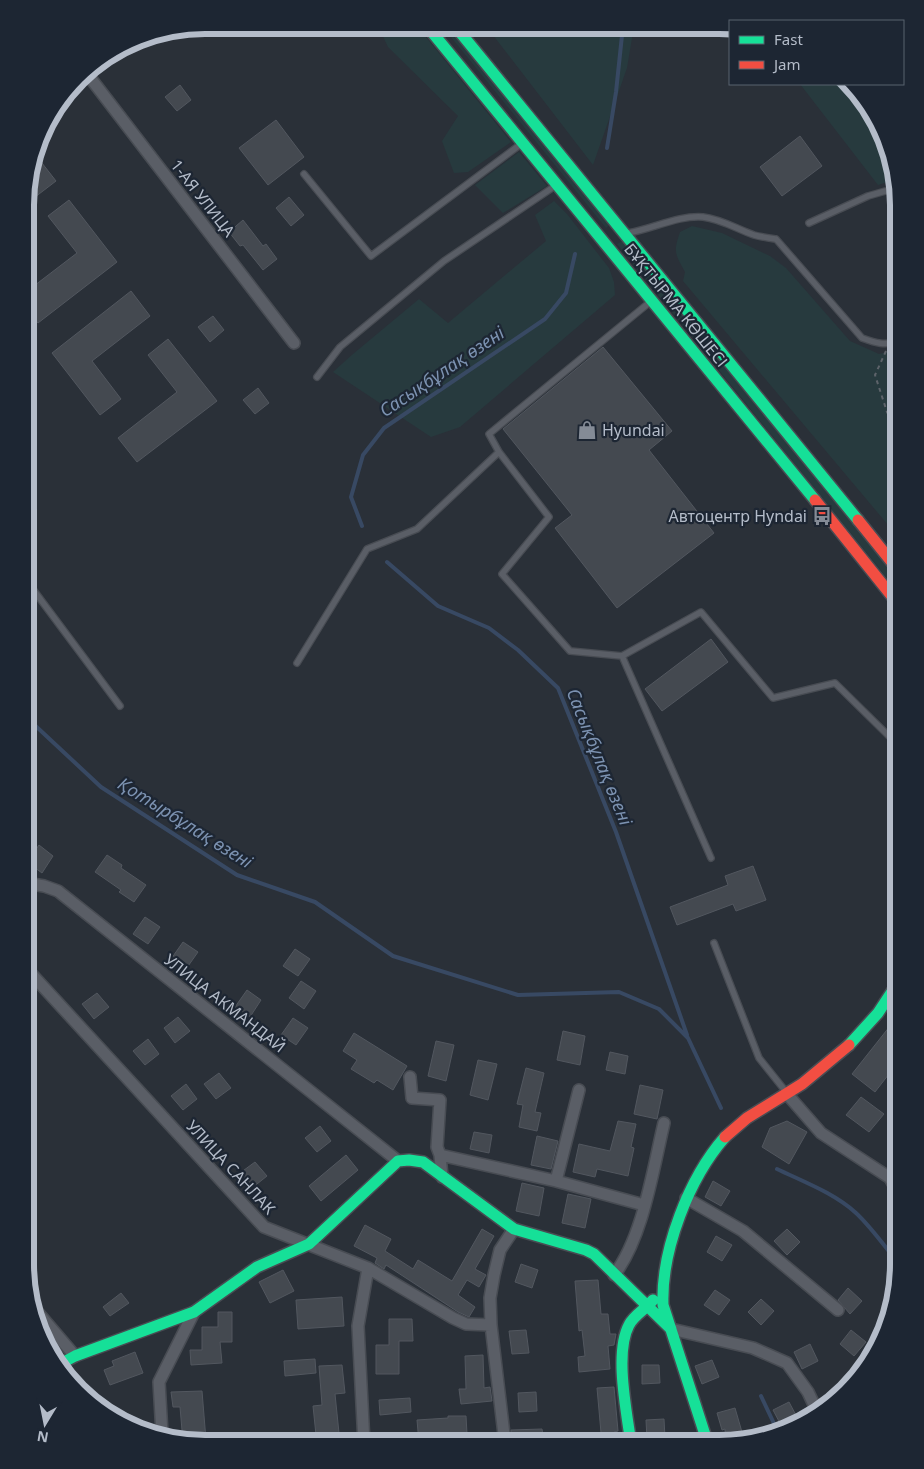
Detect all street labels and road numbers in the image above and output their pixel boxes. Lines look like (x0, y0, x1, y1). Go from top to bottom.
street label: 1-АЯ УЛИЦА (166, 155, 241, 242)
street label: БҰҚТЫРМА КӨШЕСІ (619, 239, 733, 371)
street label: УЛИЦА АКМАНДАЙ (160, 949, 290, 1057)
street label: УЛИЦА САНЛАК (181, 1115, 281, 1219)

